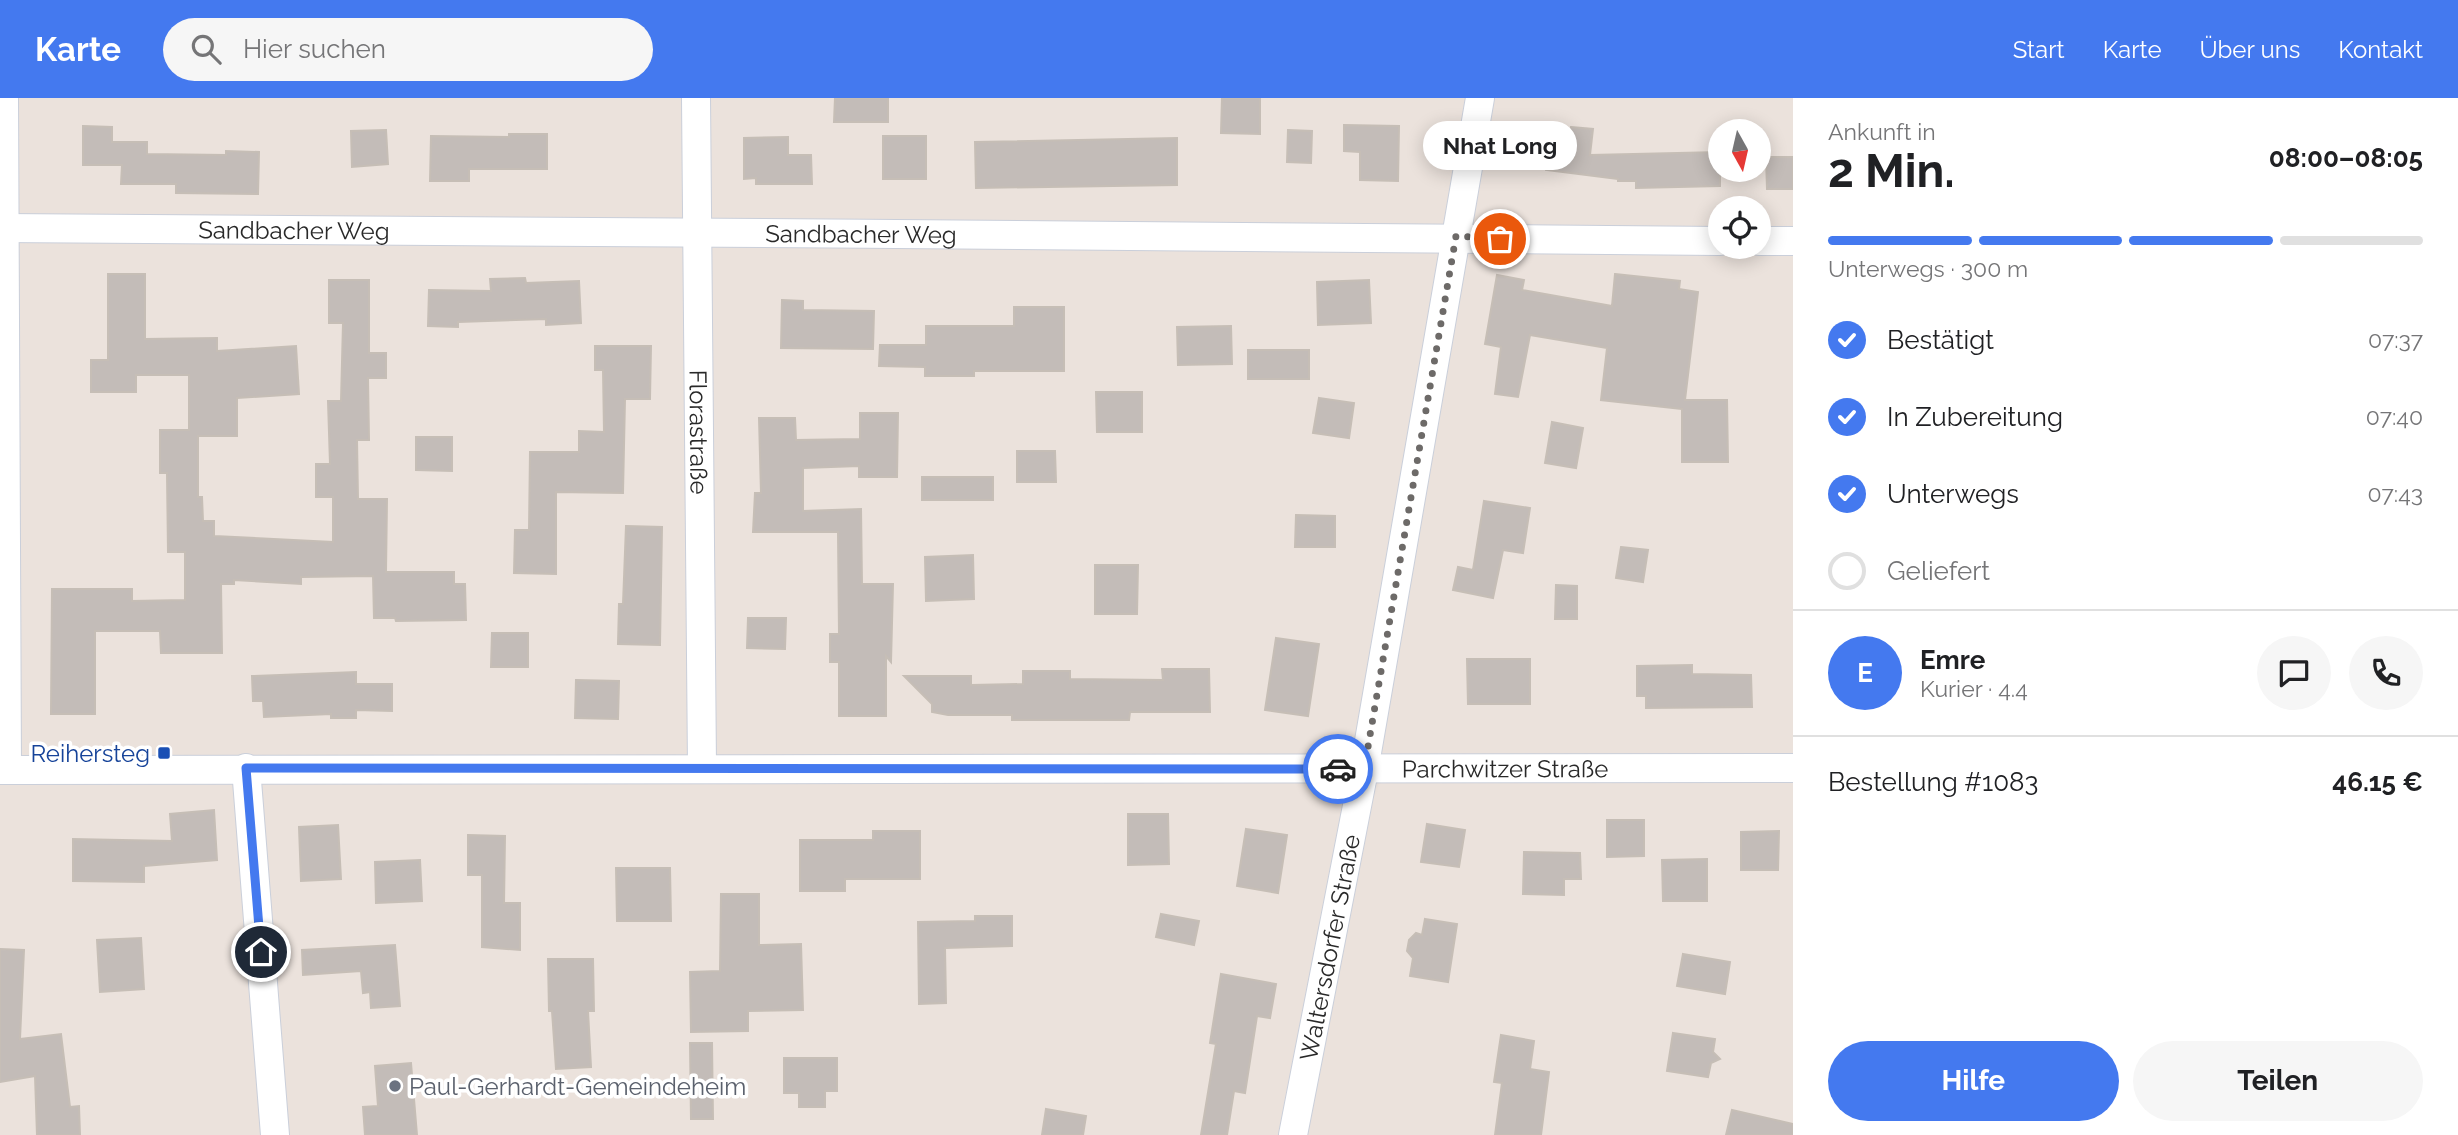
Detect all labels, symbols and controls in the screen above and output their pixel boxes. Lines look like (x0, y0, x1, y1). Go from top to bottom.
search box (163, 18, 653, 81)
text: Karte (35, 30, 121, 69)
icon: search (187, 30, 225, 68)
text: Hier suchen (243, 34, 386, 64)
text: Start (2013, 35, 2065, 64)
text: Karte (2103, 35, 2162, 64)
text: Über uns (2200, 35, 2300, 64)
text: Kontakt (2338, 35, 2423, 64)
text: Ankunft in (1828, 118, 1936, 145)
north arrow (1708, 119, 1771, 182)
map controls (1708, 119, 1771, 259)
callout: Nhat Long (1423, 120, 1577, 169)
text: Nhat Long (1443, 132, 1557, 159)
text: 08:00–08:05 (2269, 143, 2423, 173)
text: 2 Min. (1828, 144, 1955, 198)
button: locate (1708, 196, 1771, 259)
pin (1470, 209, 1530, 269)
street label: Sandbacher Weg (198, 215, 390, 245)
street label: Sandbacher Weg (765, 219, 957, 249)
icon: bag (1481, 220, 1519, 258)
text: Unterwegs · 300 m (1828, 255, 2028, 282)
icon: check (1828, 321, 1866, 359)
text: Bestätigt (1887, 325, 1994, 355)
text: 07:37 (2368, 326, 2423, 353)
street label: Florastraße (684, 369, 714, 495)
icon: check (1828, 398, 1866, 436)
text: In Zubereitung (1887, 402, 2063, 432)
text: 07:40 (2366, 403, 2423, 430)
icon: check (1828, 475, 1866, 513)
text: Unterwegs (1887, 479, 2019, 509)
text: 07:43 (2368, 480, 2423, 507)
text: Geliefert (1887, 556, 1990, 586)
button: chat (2257, 636, 2331, 710)
button: phone (2349, 636, 2423, 710)
text: Emre (1920, 645, 1985, 675)
text: E (1857, 658, 1873, 688)
text: Kurier · 4.4 (1920, 675, 2028, 702)
courier (1303, 734, 1373, 804)
place label: Reihersteg (31, 739, 150, 768)
marker: Reihersteg (156, 745, 172, 761)
icon: car (1319, 750, 1357, 788)
street label: Parchwitzer Straße (1402, 754, 1608, 783)
text: Bestellung #1083 (1828, 767, 2038, 797)
text: 46.15 € (2332, 767, 2423, 797)
street label: Waltersdorfer Straße (1293, 832, 1366, 1063)
pin (231, 922, 291, 982)
icon: home (242, 933, 280, 971)
button: Hilfe (1828, 1041, 2119, 1121)
button: Teilen (2133, 1041, 2423, 1121)
place label: Paul-Gerhardt-Gemeindeheim (409, 1072, 746, 1101)
marker: Paul-Gerhardt-Gemeindeheim (387, 1078, 403, 1094)

